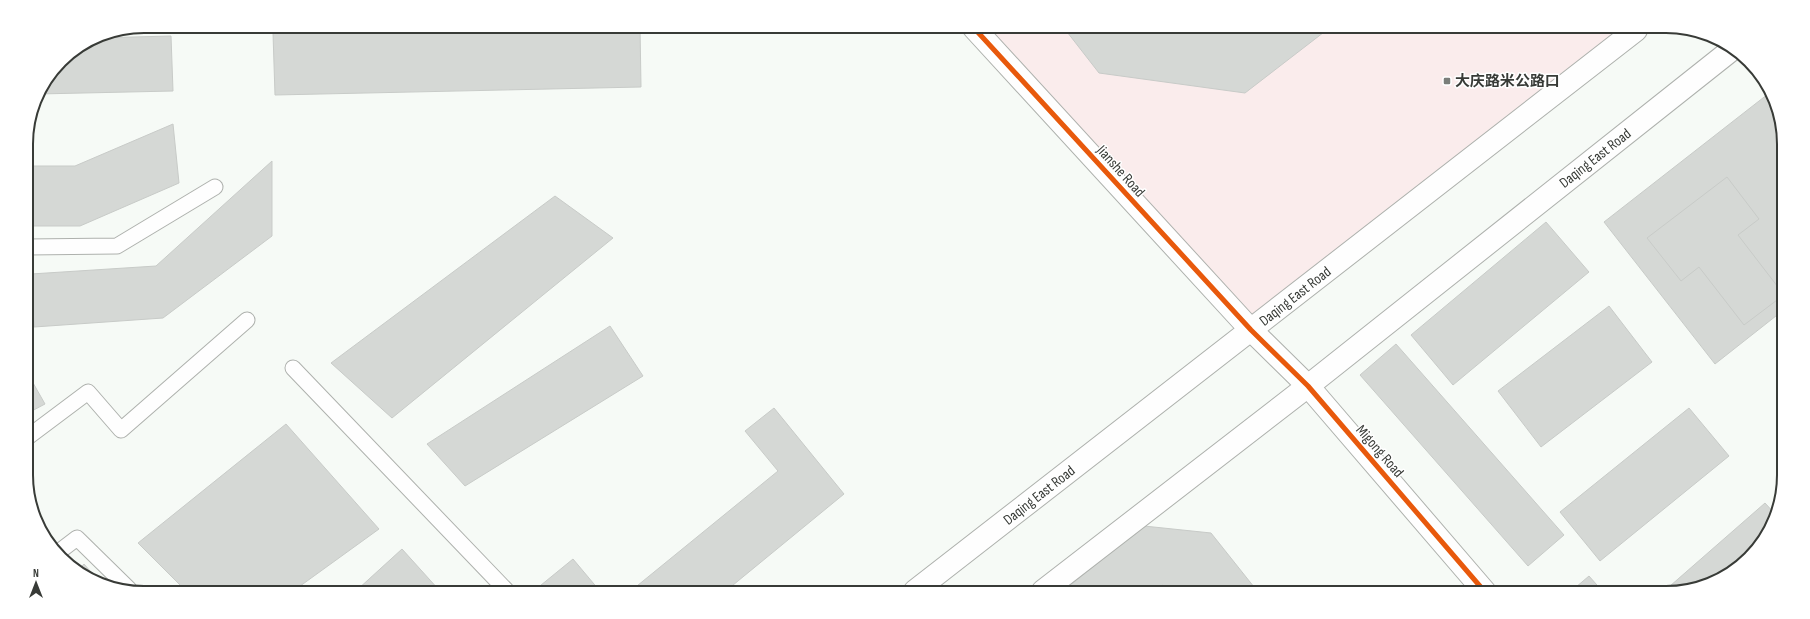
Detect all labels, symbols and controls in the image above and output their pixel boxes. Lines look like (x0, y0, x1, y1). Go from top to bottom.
place label: 大庆路米公路口 (1455, 72, 1560, 91)
marker: 大庆路米公路口 (1442, 76, 1452, 86)
street label: Daqing East Road (1556, 124, 1635, 192)
street label: Jianshe Road (1092, 141, 1149, 201)
street label: Daqing East Road (1256, 262, 1335, 330)
street label: Migong Road (1352, 421, 1408, 482)
street label: Daqing East Road (1000, 461, 1079, 529)
north arrow (16, 563, 56, 603)
text: N (33, 567, 39, 580)

